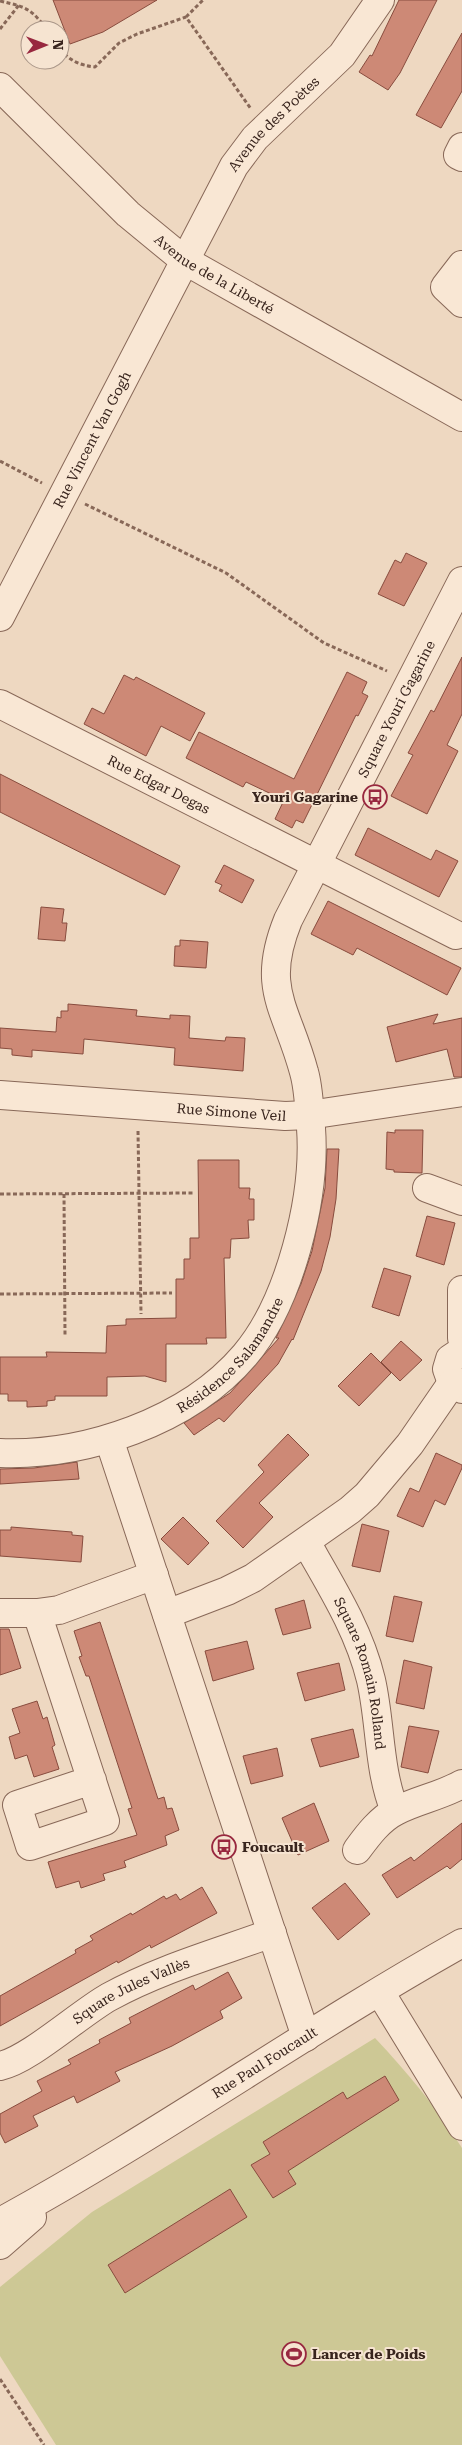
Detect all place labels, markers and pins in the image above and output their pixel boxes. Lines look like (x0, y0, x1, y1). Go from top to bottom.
bus stop icon: Youri Gagarine (362, 784, 388, 810)
place label: Youri Gagarine (252, 789, 358, 805)
bus stop icon: Foucault (211, 1834, 237, 1860)
place label: Foucault (242, 1839, 304, 1855)
sports icon: Lancer de Poids (281, 2341, 307, 2367)
place label: Lancer de Poids (312, 2346, 426, 2362)

